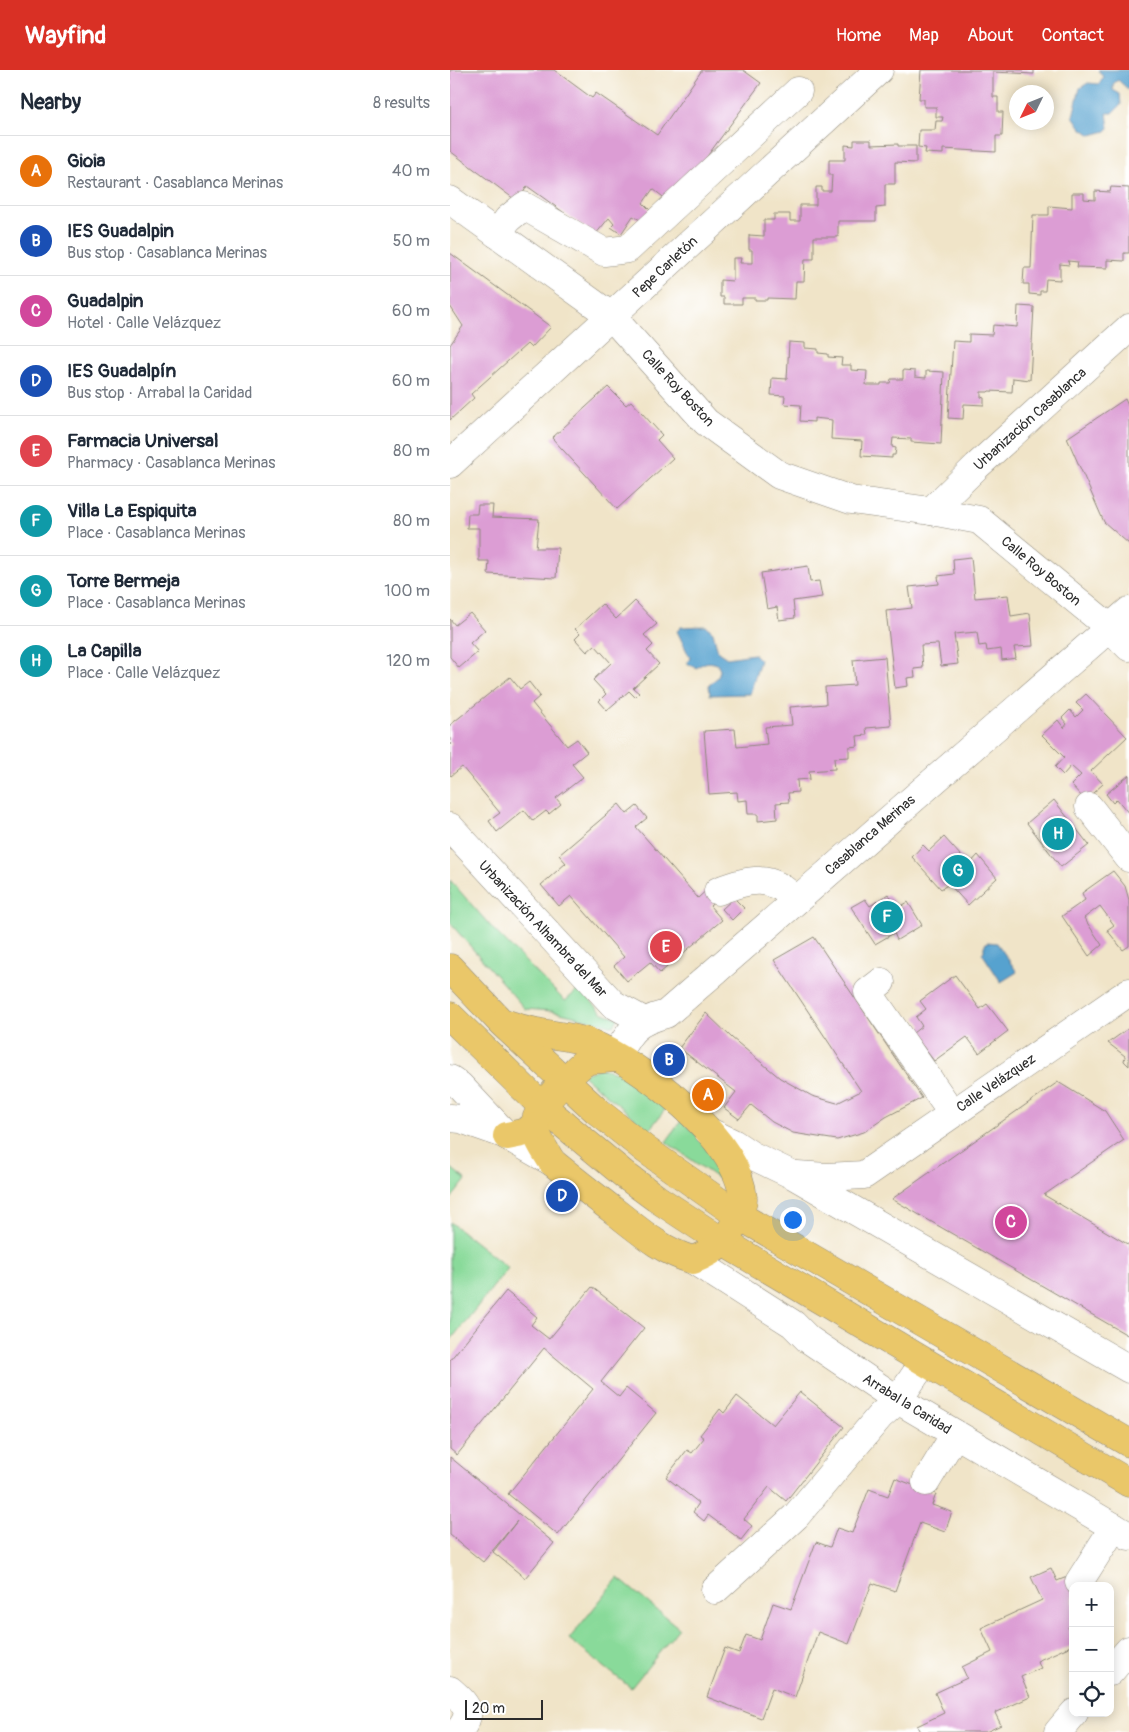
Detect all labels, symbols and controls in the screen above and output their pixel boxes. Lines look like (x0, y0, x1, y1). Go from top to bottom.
text: Wayfind (25, 21, 106, 50)
text: Home (836, 24, 881, 47)
text: Map (909, 24, 939, 47)
text: About (967, 24, 1013, 47)
text: Contact (1041, 24, 1104, 47)
north arrow (1009, 85, 1054, 130)
text: Nearby (20, 89, 81, 116)
text: 8 results (373, 93, 430, 113)
text: Gioia (67, 149, 105, 173)
text: A (31, 161, 41, 181)
text: 40 m (392, 161, 430, 181)
text: Restaurant · Casablanca Merinas (67, 173, 283, 193)
text: IES Guadalpin (67, 219, 174, 243)
text: B (31, 231, 41, 251)
text: 50 m (393, 231, 430, 251)
street label: Pepe Carletón (629, 233, 701, 301)
text: Bus stop · Casablanca Merinas (67, 243, 267, 263)
text: Guadalpin (67, 289, 144, 313)
text: C (31, 301, 41, 321)
text: 60 m (392, 301, 430, 321)
text: Hotel · Calle Velázquez (67, 313, 221, 333)
street label: Calle Roy Boston (638, 346, 718, 430)
text: IES Guadalpín (67, 359, 176, 383)
street label: Urbanización Casablanca (970, 364, 1090, 474)
text: D (31, 371, 41, 391)
text: 60 m (392, 371, 430, 391)
text: Bus stop · Arrabal la Caridad (67, 383, 252, 403)
text: Farmacia Universal (67, 429, 218, 453)
text: E (32, 441, 40, 461)
text: 80 m (393, 441, 430, 461)
text: Pharmacy · Casablanca Merinas (67, 453, 275, 473)
text: Villa La Espiquita (67, 499, 197, 523)
text: F (31, 511, 41, 531)
text: 80 m (393, 511, 430, 531)
text: Place · Casablanca Merinas (67, 523, 245, 543)
street label: Calle Roy Boston (998, 533, 1084, 609)
text: Torre Bermeja (67, 569, 180, 593)
text: G (31, 581, 41, 601)
text: 100 m (384, 581, 430, 601)
text: Place · Casablanca Merinas (67, 593, 245, 613)
text: La Capilla (67, 639, 141, 663)
text: H (31, 651, 41, 671)
text: 120 m (386, 651, 430, 671)
text: Place · Calle Velázquez (67, 663, 220, 683)
street label: Casablanca Merinas (821, 791, 919, 879)
pin: H (1042, 815, 1074, 853)
pin: G (942, 852, 974, 890)
street label: Urbanización Alhambra del Mar (475, 857, 611, 1001)
pin: F (871, 898, 903, 936)
pin: E (650, 928, 682, 966)
pin: B (653, 1041, 685, 1079)
street label: Calle Velázquez (953, 1050, 1039, 1116)
pin: A (692, 1076, 724, 1114)
pin: D (546, 1177, 578, 1215)
pin: C (995, 1203, 1027, 1241)
your location (780, 1207, 806, 1233)
street label: Arrabal la Caridad (860, 1370, 954, 1438)
map controls (1069, 1582, 1114, 1717)
button: + (1069, 1582, 1114, 1627)
button: − (1069, 1627, 1114, 1672)
button: locate (1069, 1672, 1114, 1717)
scale bar (465, 1697, 542, 1720)
text: 20 m (472, 1700, 505, 1717)

